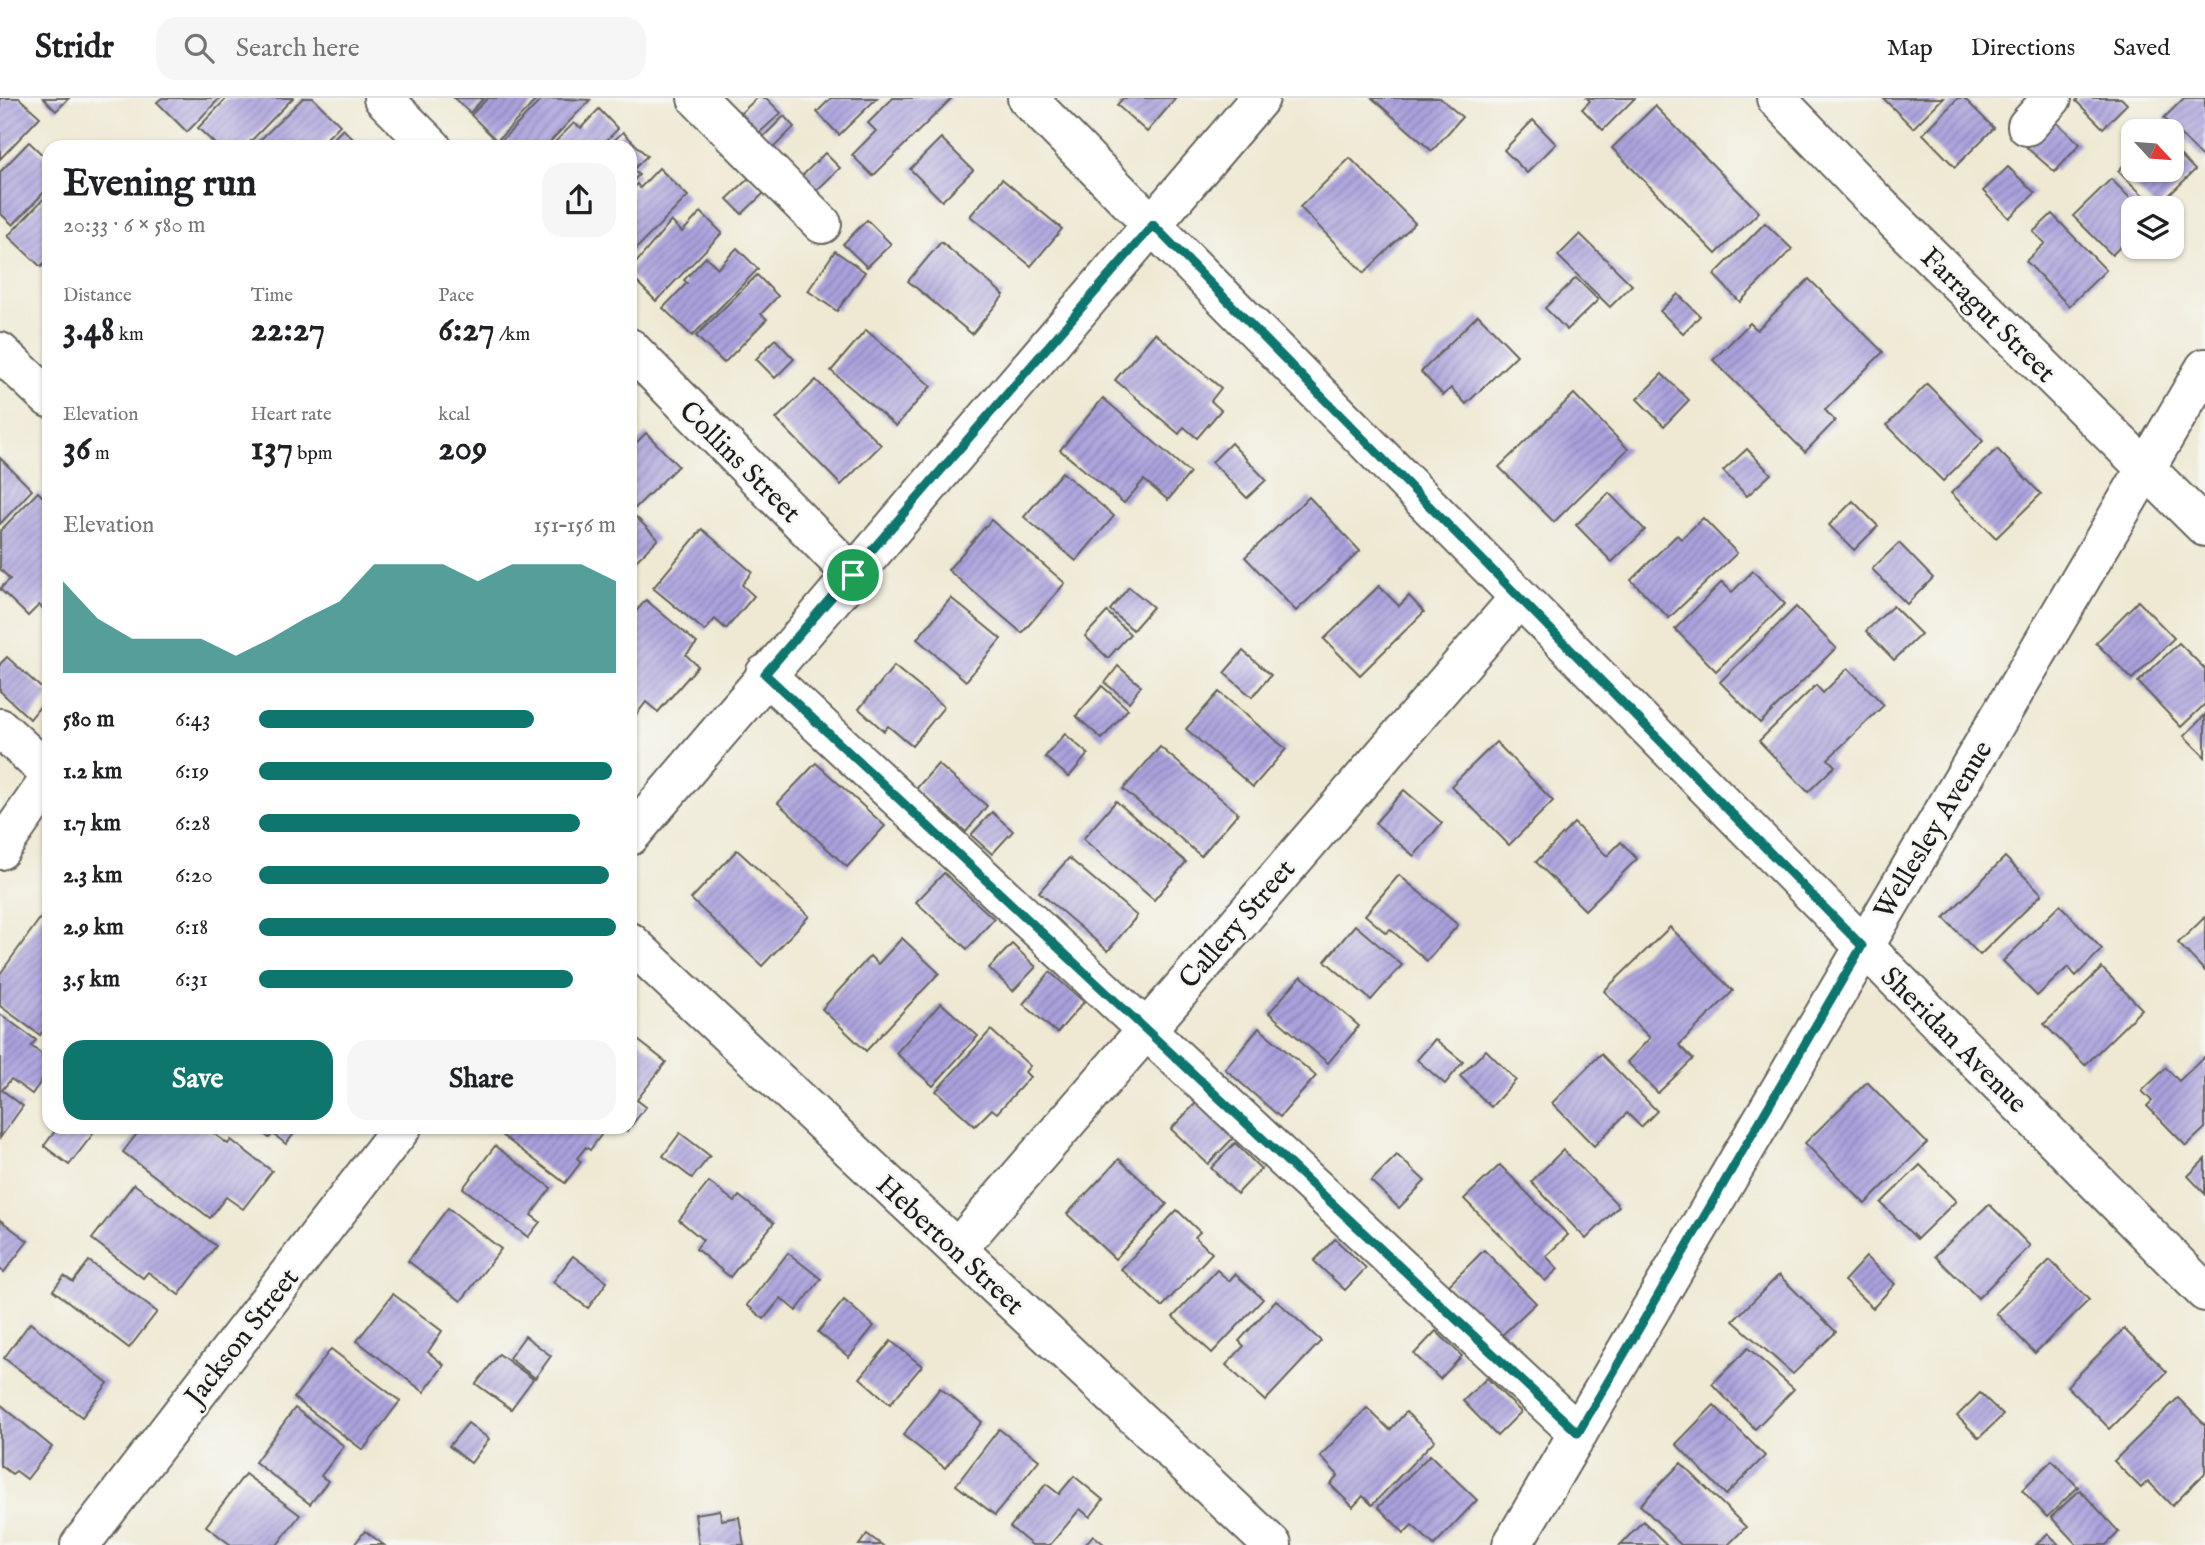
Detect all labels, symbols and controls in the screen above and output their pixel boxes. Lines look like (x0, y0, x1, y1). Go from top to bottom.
search box (156, 17, 646, 80)
text: Stridr (35, 27, 114, 69)
icon: search (180, 29, 218, 67)
text: Search here (236, 32, 360, 65)
text: Map (1887, 33, 1933, 64)
text: Directions (1971, 33, 2075, 64)
text: Saved (2113, 33, 2170, 64)
north arrow (2121, 119, 2184, 182)
map controls (2121, 119, 2184, 259)
text: Evening run (63, 161, 257, 209)
button: share (542, 163, 616, 237)
button: layers (2121, 196, 2184, 259)
text: 20:33 · 6 × 580 m (63, 211, 206, 240)
street label: Farragut Street (1912, 241, 2063, 391)
text: Distance (63, 284, 132, 308)
text: Time (251, 284, 293, 308)
text: Pace (438, 284, 474, 308)
text: 3.48 (63, 308, 115, 353)
text: 22:27 (251, 308, 325, 353)
text: 6:27 (438, 308, 495, 353)
text: km (115, 323, 144, 347)
text: /km (495, 323, 530, 347)
street label: Collins Street (671, 394, 808, 531)
text: Elevation (63, 403, 138, 427)
text: Heart rate (251, 403, 332, 427)
text: kcal (438, 403, 470, 427)
text: 36 (63, 427, 91, 472)
text: 137 (251, 427, 293, 472)
text: 209 (438, 427, 487, 472)
text: m (91, 442, 110, 466)
text: bpm (293, 442, 332, 466)
text: Elevation (63, 511, 154, 540)
text: 151–156 m (534, 511, 616, 540)
pin (823, 545, 883, 605)
icon: arrive (834, 556, 872, 594)
text: 580 m (63, 705, 114, 734)
text: 6:43 (175, 705, 211, 734)
street label: Wellesley Avenue (1867, 735, 2001, 926)
text: 1.2 km (63, 757, 122, 786)
text: 6:19 (175, 757, 209, 786)
text: 1.7 km (63, 809, 121, 838)
text: 6:28 (175, 809, 211, 838)
street label: Callery Street (1172, 853, 1304, 996)
text: 2.3 km (63, 861, 122, 890)
text: 6:20 (175, 861, 213, 890)
text: 2.9 km (63, 913, 124, 942)
text: 6:18 (175, 913, 208, 942)
street label: Sheridan Avenue (1873, 960, 2034, 1122)
text: 3.5 km (63, 965, 120, 994)
text: 6:31 (175, 965, 208, 994)
button: Save (63, 1040, 333, 1120)
button: Share (347, 1040, 616, 1120)
street label: Heberton Street (868, 1168, 1031, 1324)
street label: Jackson Street (176, 1261, 308, 1416)

